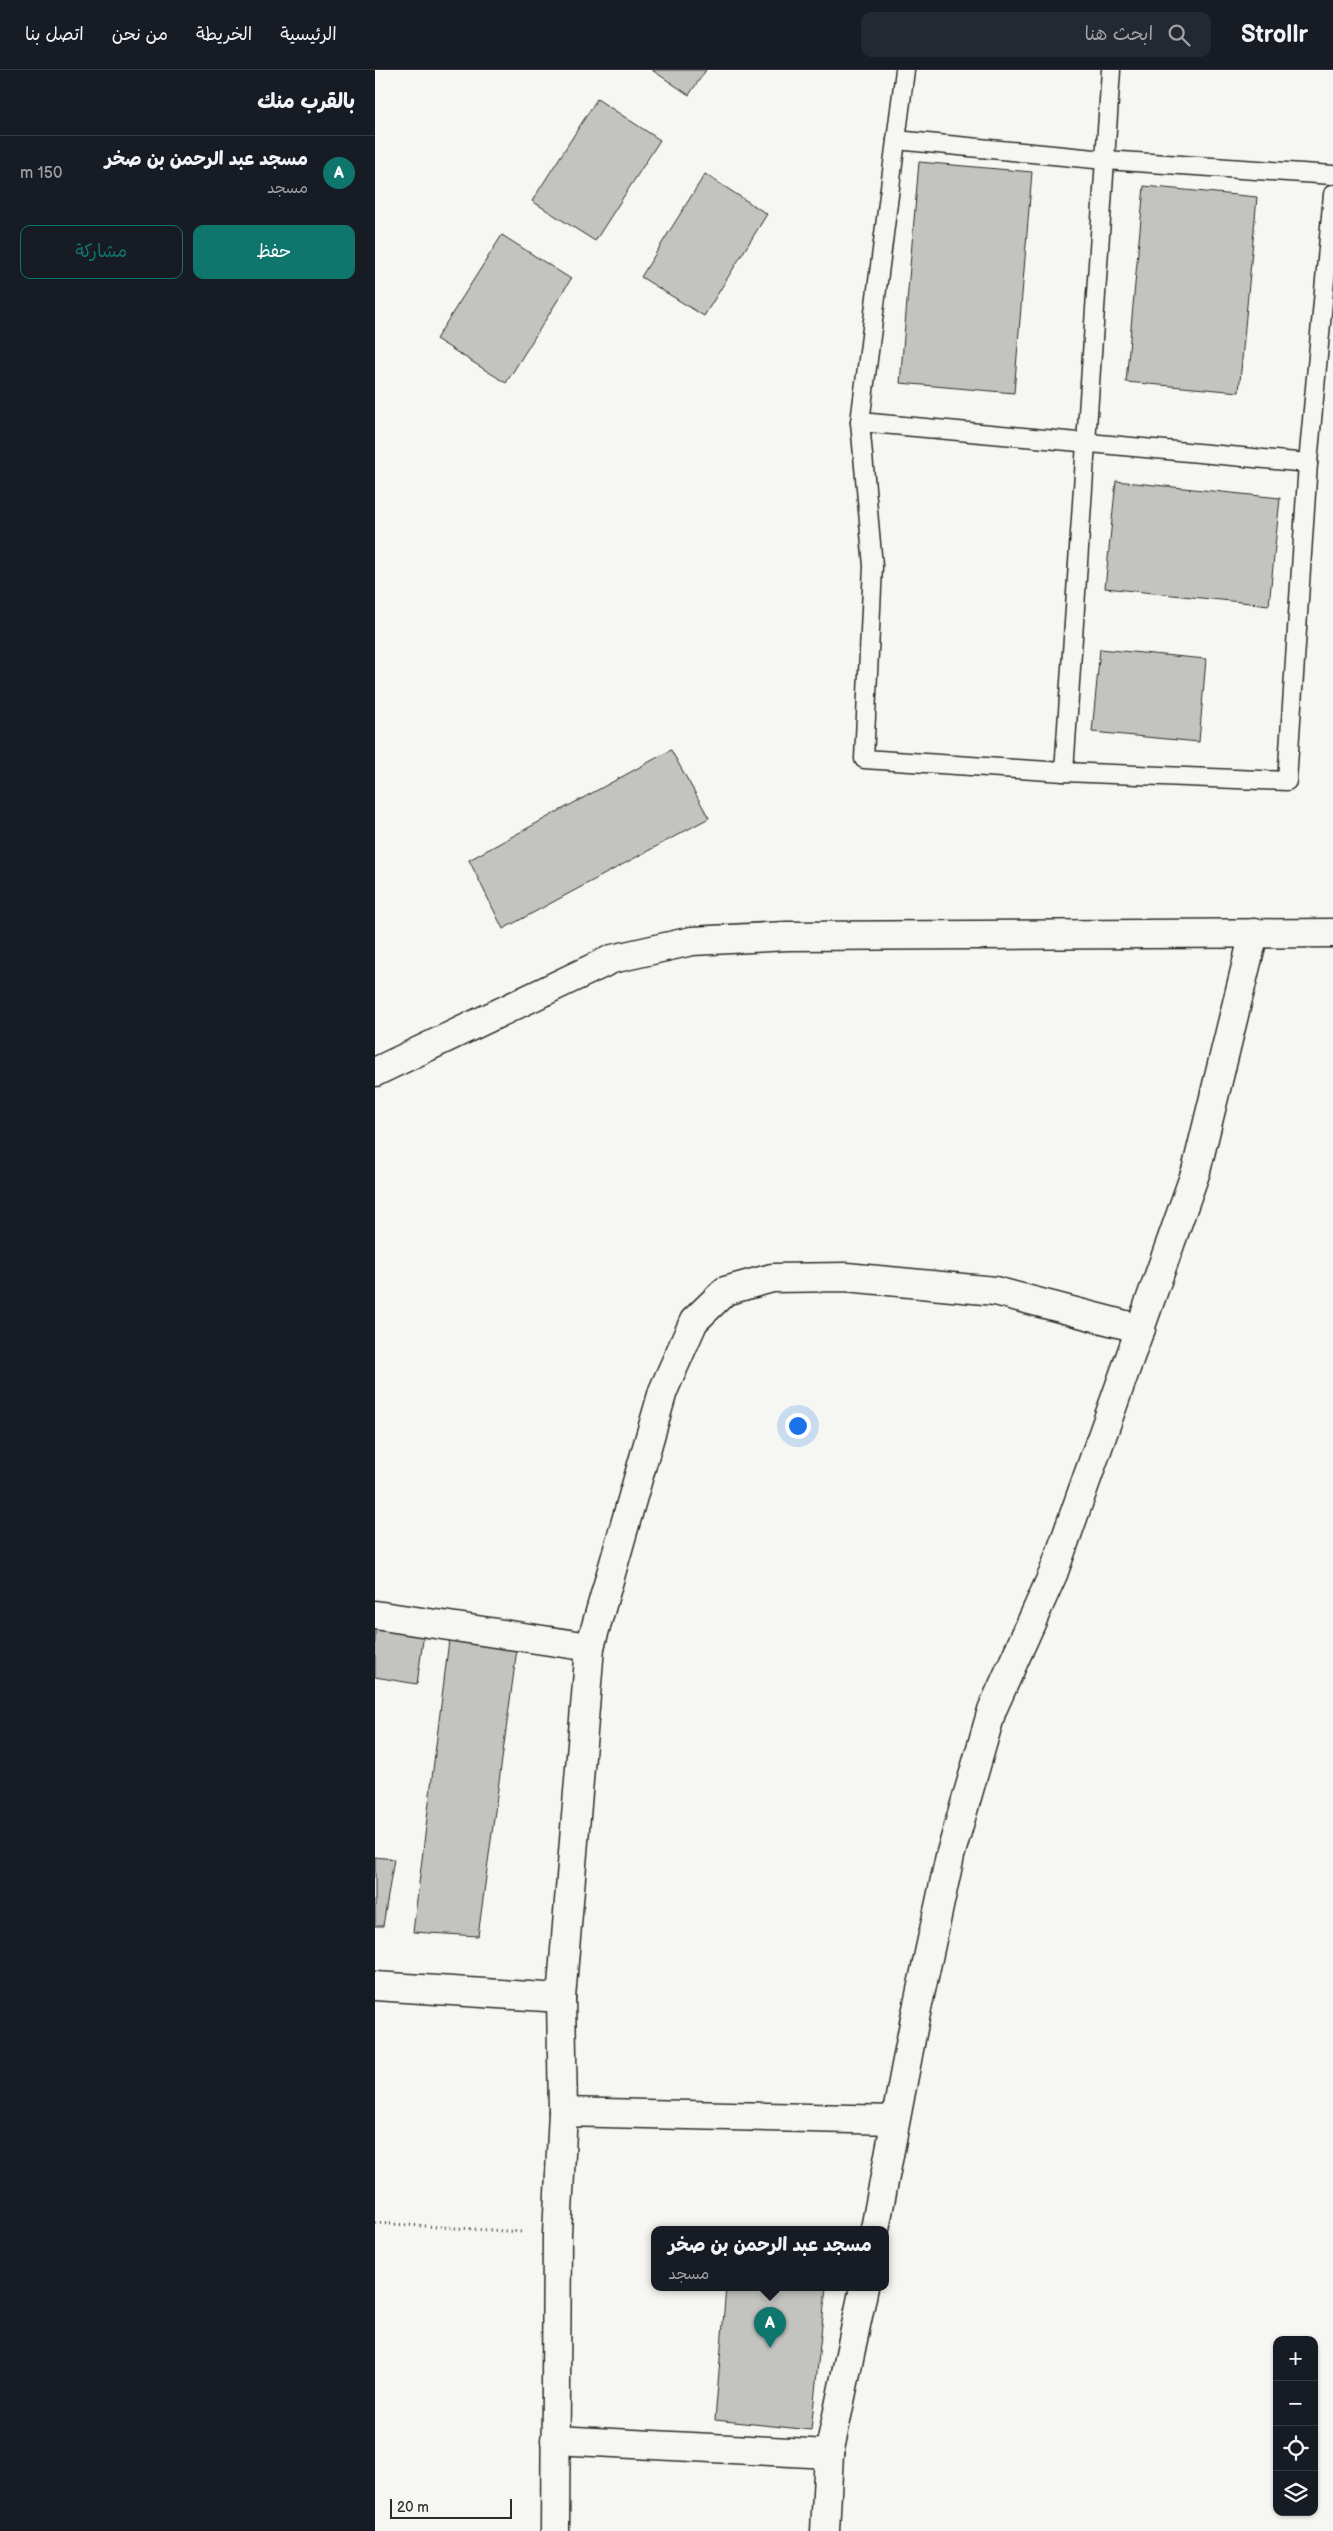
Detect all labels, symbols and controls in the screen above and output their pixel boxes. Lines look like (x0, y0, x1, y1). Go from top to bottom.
search box (861, 12, 1211, 57)
text: Strollr (1241, 20, 1308, 49)
icon: search (1165, 21, 1193, 49)
text: ابحث هنا (1084, 23, 1153, 46)
text: اتصل بنا (25, 24, 84, 45)
text: من نحن (112, 24, 168, 45)
text: الخريطة (196, 24, 252, 45)
text: الرئيسية (280, 24, 337, 45)
text: بالقرب منك (257, 89, 355, 114)
text: مسجد عبد الرحمن بن صخر (105, 148, 308, 171)
text: 150 m (20, 164, 62, 183)
text: A (334, 164, 344, 183)
text: مسجد (267, 179, 308, 198)
button: مشاركة (20, 225, 183, 279)
button: حفظ (193, 225, 355, 279)
your location (785, 1413, 811, 1439)
popup (651, 2226, 889, 2291)
text: مسجد عبد الرحمن بن صخر (668, 2234, 872, 2257)
text: مسجد (668, 2265, 709, 2284)
pin: A (754, 2307, 786, 2348)
map controls (1273, 2336, 1318, 2516)
button: + (1273, 2336, 1318, 2381)
button: − (1273, 2381, 1318, 2426)
button: locate (1273, 2426, 1318, 2471)
button: layers (1273, 2471, 1318, 2516)
scale bar (390, 2496, 513, 2519)
text: 20 m (397, 2499, 429, 2516)

